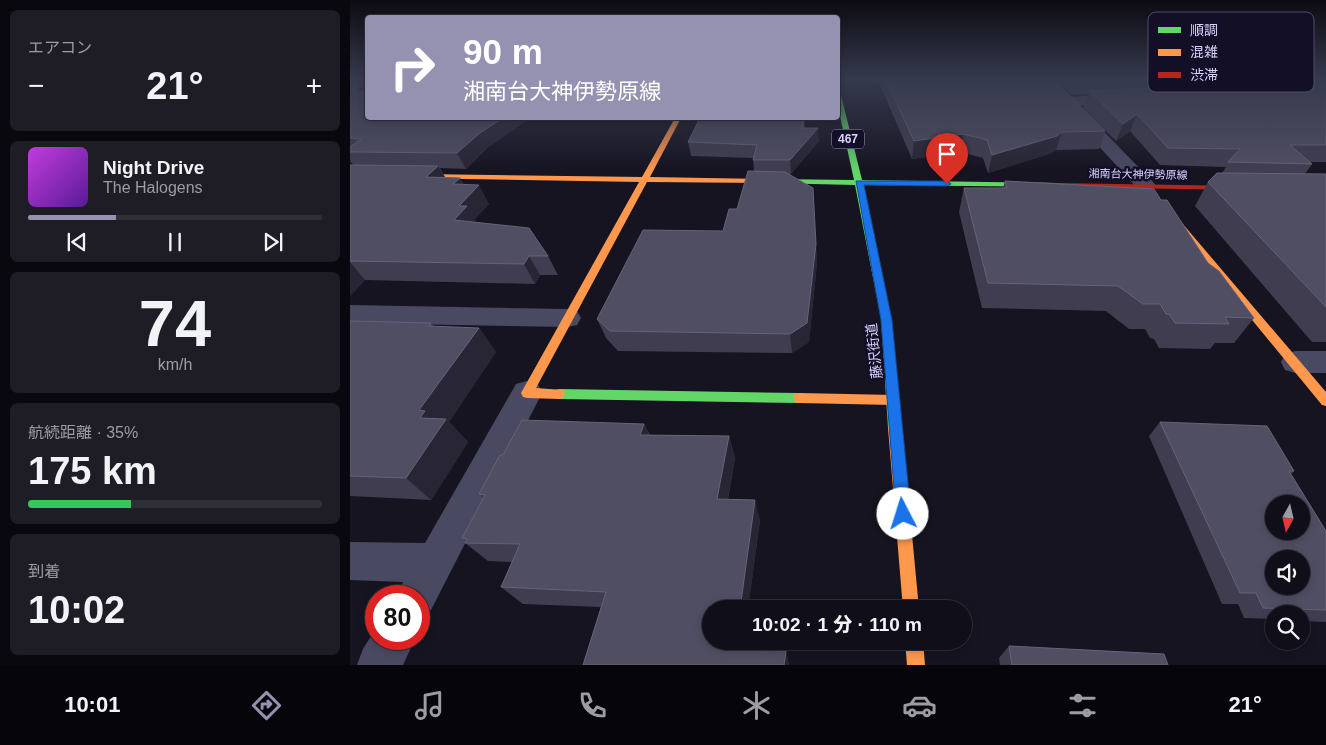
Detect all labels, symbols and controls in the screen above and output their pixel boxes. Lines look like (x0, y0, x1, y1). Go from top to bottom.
legend (1148, 12, 1314, 92)
text: 順調 (1190, 22, 1218, 38)
text: 90 m (463, 32, 543, 71)
icon: right (380, 35, 445, 100)
text: エアコン (28, 39, 92, 56)
text: 混雑 (1190, 44, 1218, 60)
text: 21° (146, 65, 204, 107)
text: 渋滞 (1190, 67, 1218, 83)
text: − (28, 70, 44, 101)
text: + (306, 70, 322, 101)
text: 湘南台大神伊勢原線 (463, 79, 661, 104)
road number: 467 (832, 130, 864, 148)
pin (926, 133, 968, 184)
icon: arrive (933, 140, 961, 168)
text: Night Drive (103, 157, 204, 178)
street label: 湘南台大神伊勢原線 (1088, 167, 1188, 181)
text: The Halogens (103, 179, 203, 196)
icon: previous (63, 228, 91, 256)
icon: pause (161, 228, 189, 256)
icon: next (259, 228, 287, 256)
text: 74 (139, 287, 211, 360)
street label: 藤沢街道 (863, 322, 885, 380)
text: km/h (158, 356, 192, 373)
text: 航続距離 · 35% (28, 424, 138, 441)
text: 175 km (28, 450, 157, 492)
position arrow (876, 487, 928, 539)
north arrow (1265, 495, 1310, 540)
map controls (1265, 495, 1310, 650)
button: sound (1265, 550, 1310, 595)
text: 到着 (28, 563, 60, 580)
speed limit sign: 80 (365, 585, 430, 650)
text: 10:02 (28, 589, 125, 631)
button: search (1265, 605, 1310, 650)
text: 10:02 · 1 分 · 110 m (752, 614, 922, 635)
icon: directions (249, 688, 284, 723)
icon: music (412, 688, 447, 723)
icon: phone (575, 688, 610, 723)
icon: climate (739, 688, 774, 723)
icon: car (902, 688, 937, 723)
icon: filters (1065, 688, 1100, 723)
text: 10:01 (64, 692, 120, 717)
text: 21° (1229, 692, 1262, 717)

